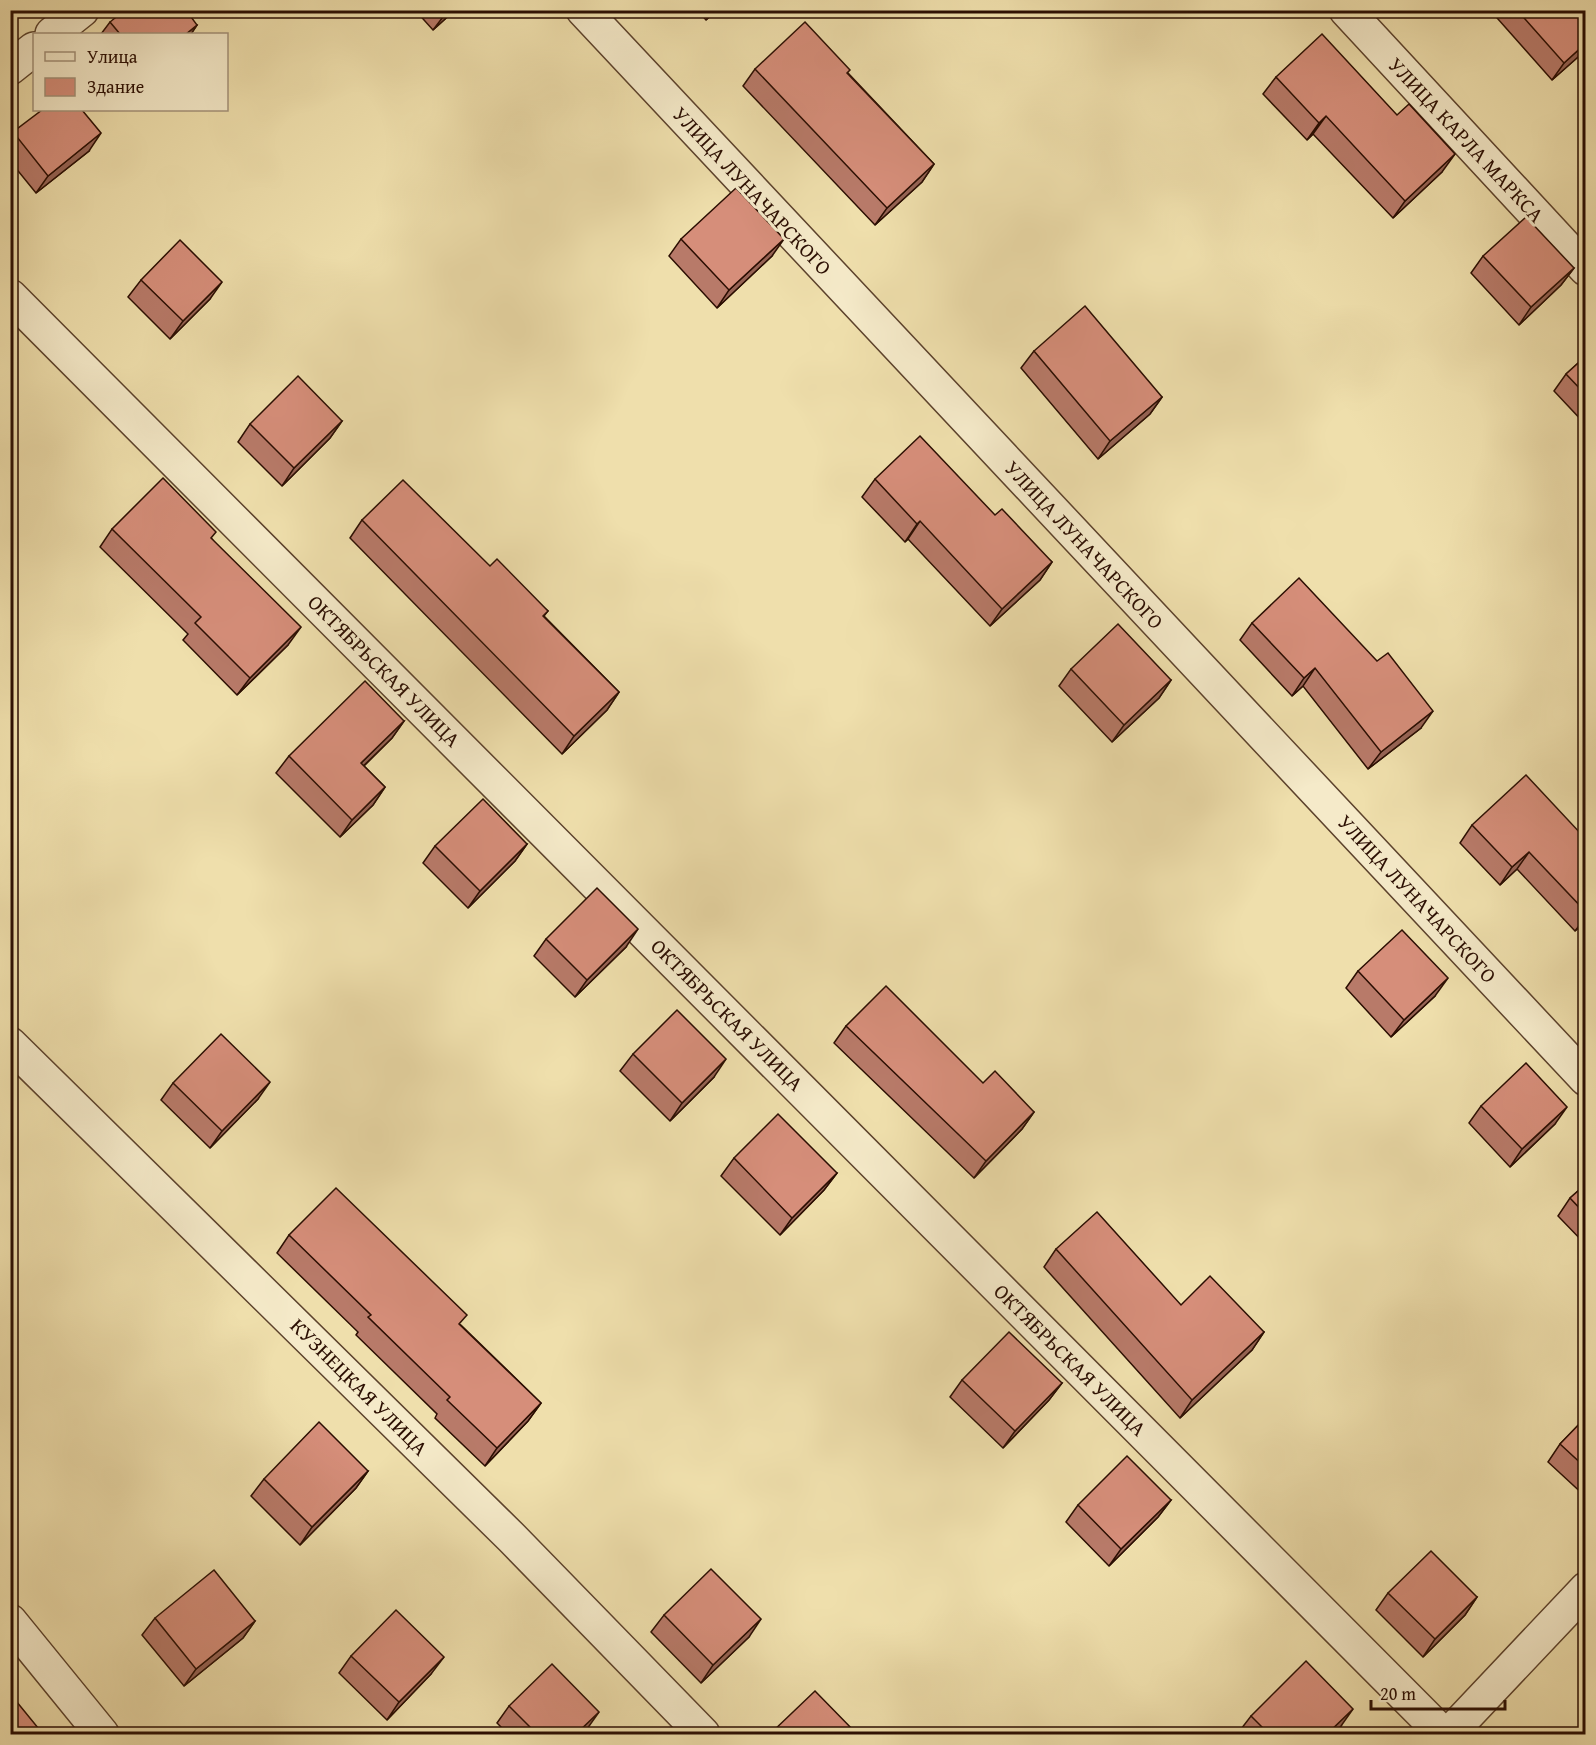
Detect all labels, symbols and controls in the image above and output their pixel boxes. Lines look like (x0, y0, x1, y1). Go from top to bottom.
legend (33, 33, 228, 111)
text: Улица (87, 43, 138, 70)
street label: УЛИЦА КАРЛА МАРКСА (1381, 50, 1552, 230)
text: Здание (87, 73, 144, 100)
street label: УЛИЦА ЛУНАЧАРСКОГО (666, 99, 839, 282)
street label: УЛИЦА ЛУНАЧАРСКОГО (998, 453, 1171, 636)
street label: ОКТЯБРЬСКАЯ УЛИЦА (301, 587, 468, 754)
street label: УЛИЦА ЛУНАЧАРСКОГО (1331, 807, 1504, 990)
street label: ОКТЯБРЬСКАЯ УЛИЦА (644, 931, 811, 1098)
street label: ОКТЯБРЬСКАЯ УЛИЦА (987, 1276, 1154, 1443)
street label: КУЗНЕЦКАЯ УЛИЦА (283, 1311, 435, 1463)
scale bar (1371, 1673, 1504, 1711)
text: 20 m (1380, 1680, 1416, 1707)

